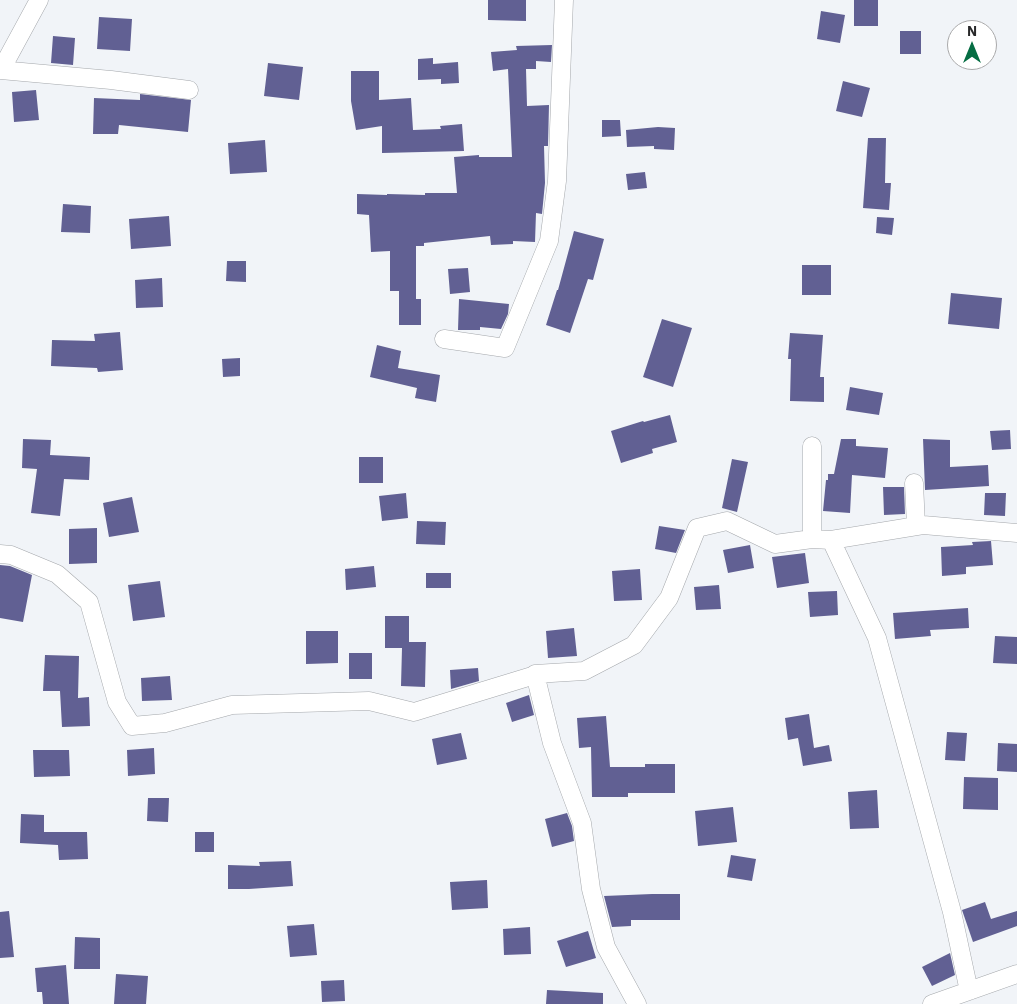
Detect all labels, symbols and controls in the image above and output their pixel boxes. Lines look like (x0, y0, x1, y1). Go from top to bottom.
north arrow (947, 20, 997, 70)
text: N (967, 22, 977, 40)

